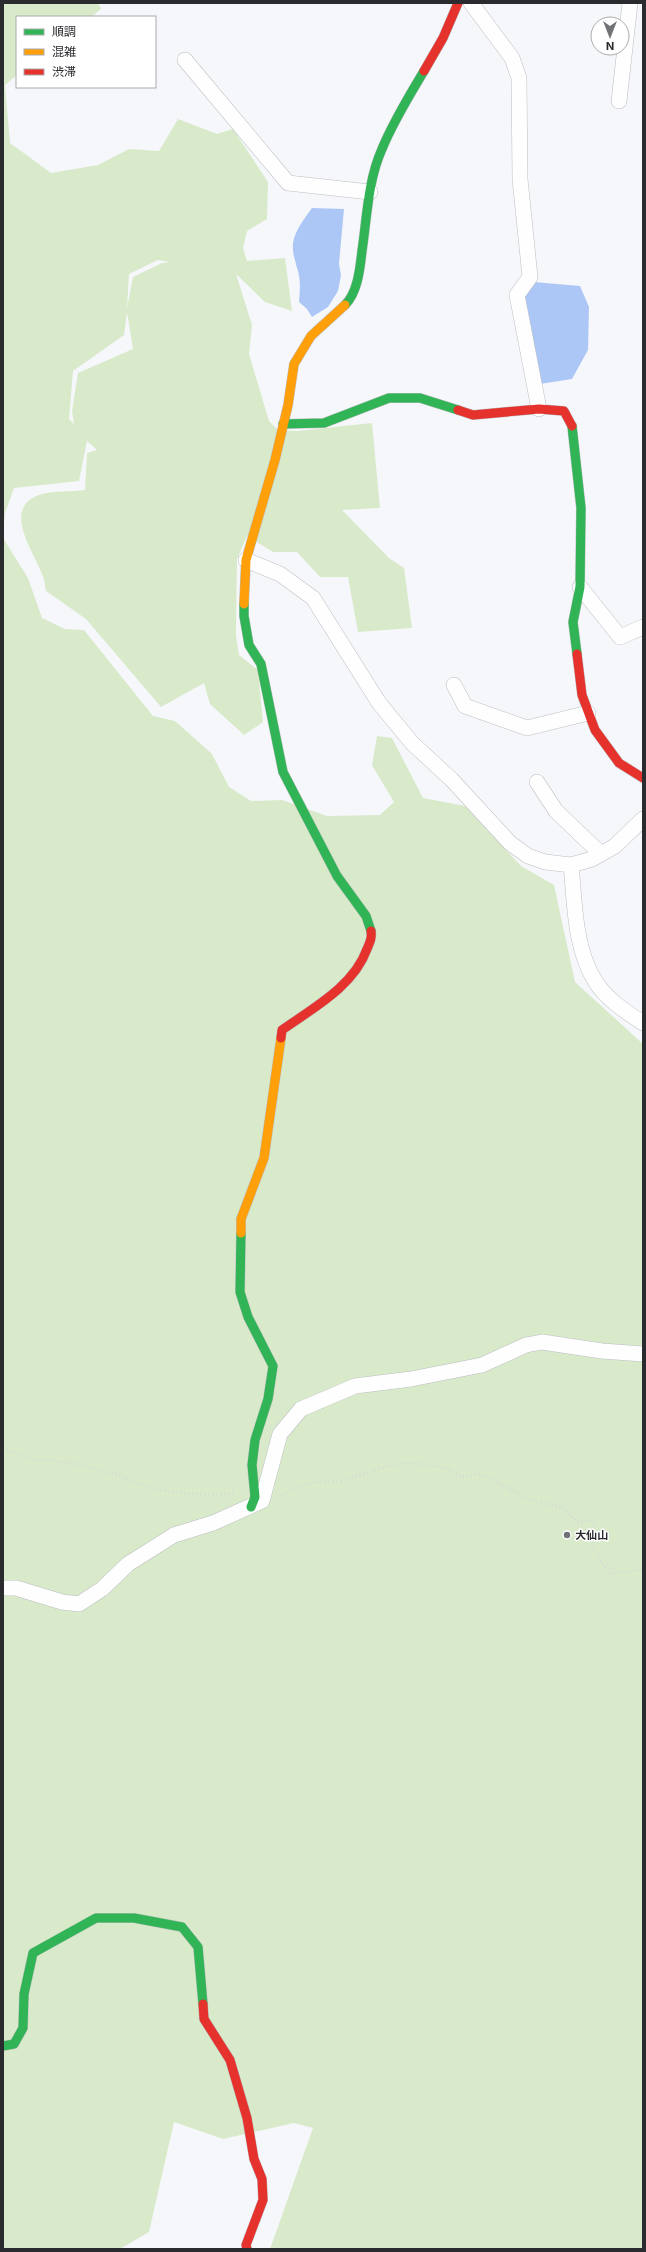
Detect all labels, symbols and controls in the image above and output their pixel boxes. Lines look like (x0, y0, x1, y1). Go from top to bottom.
legend (16, 16, 156, 88)
north arrow (590, 16, 630, 56)
text: 順調 (52, 24, 76, 39)
text: N (606, 39, 614, 53)
text: 混雑 (52, 44, 76, 59)
text: 渋滞 (52, 64, 76, 79)
place label: 大仙山 (575, 1528, 608, 1542)
marker: 大仙山 (562, 1530, 572, 1540)

